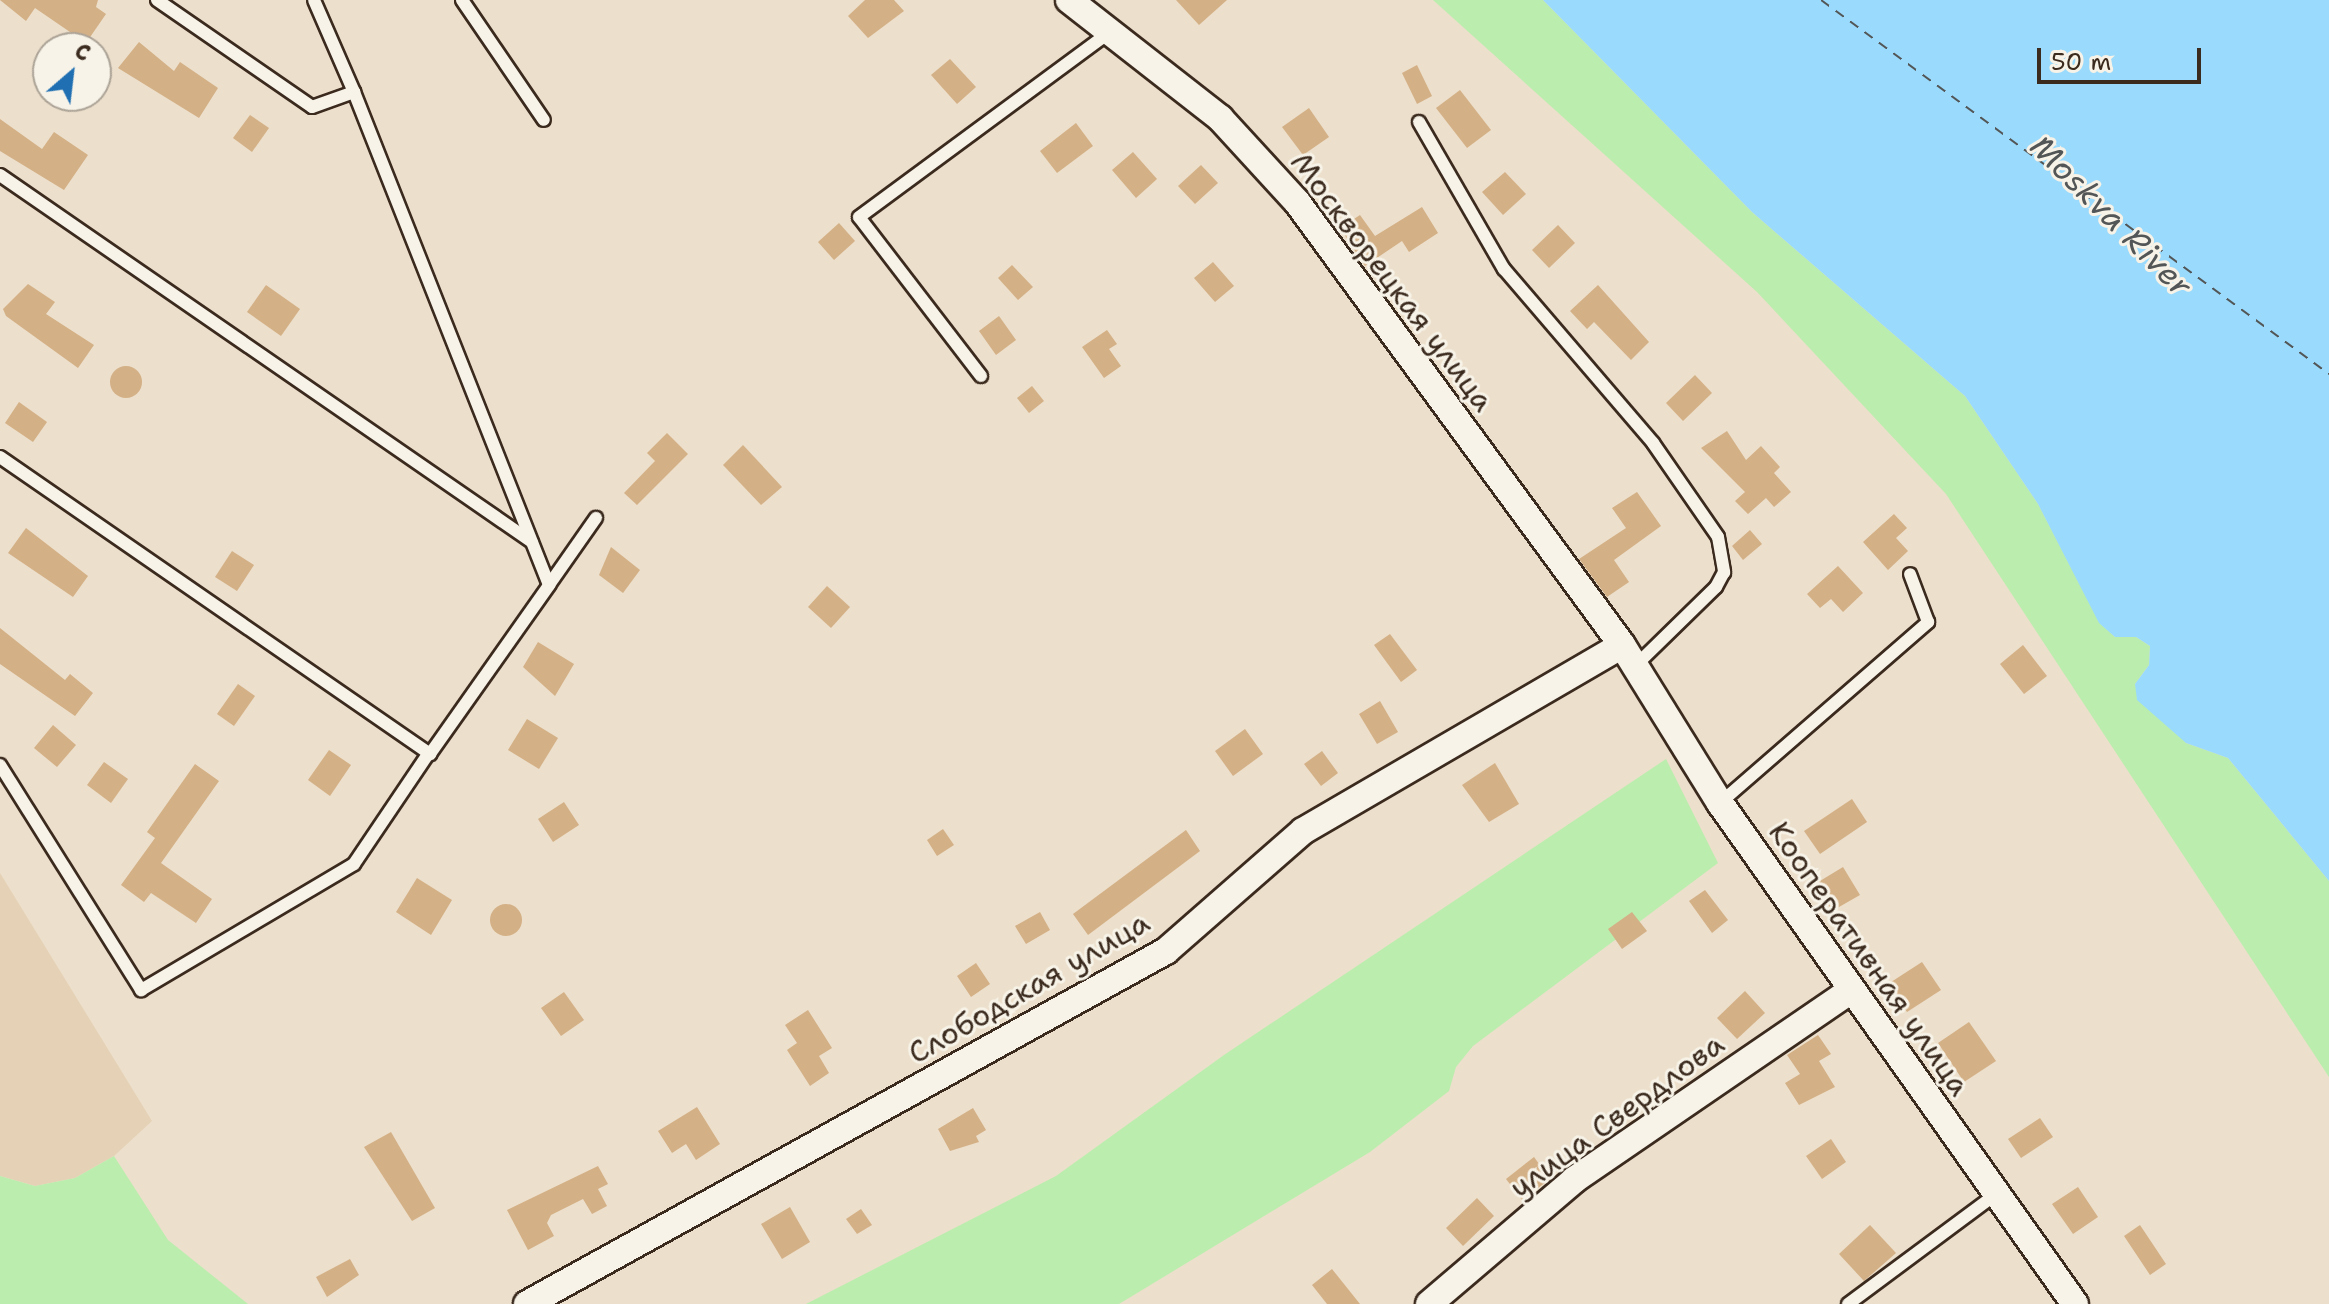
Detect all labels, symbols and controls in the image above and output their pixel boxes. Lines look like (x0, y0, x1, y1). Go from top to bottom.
north arrow (32, 32, 112, 112)
scale bar (2041, 32, 2205, 82)
text: С (70, 36, 95, 68)
text: 50 m (2051, 46, 2111, 78)
water label: Moskva River (2022, 127, 2200, 305)
street label: Москворецкая улица (1283, 145, 1501, 419)
street label: Кооперативная улица (1761, 815, 1977, 1103)
street label: Слободская улица (902, 904, 1156, 1072)
street label: улица Свердлова (1503, 1026, 1731, 1206)

